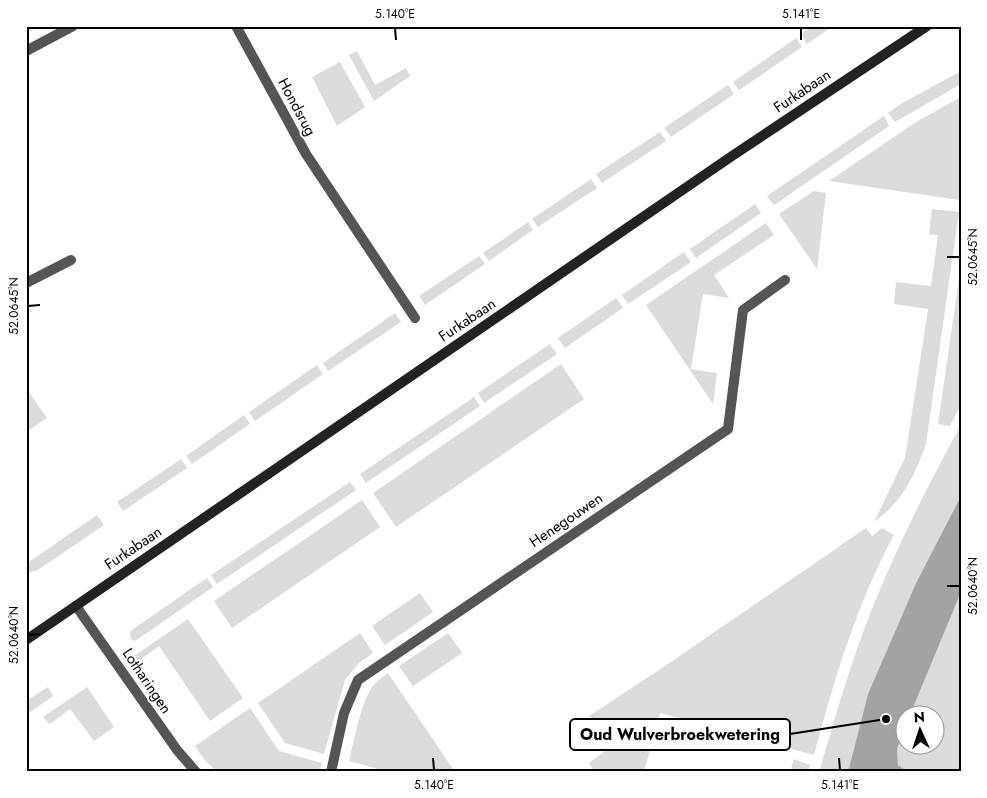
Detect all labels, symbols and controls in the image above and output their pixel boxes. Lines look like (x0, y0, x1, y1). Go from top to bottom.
text: 5.140°E (375, 5, 415, 23)
text: 5.141°E (782, 5, 820, 23)
street label: Furkabaan (769, 64, 835, 118)
street label: Hondsrug (273, 74, 321, 140)
text: 52.0645°N (964, 228, 982, 286)
text: 52.0645°N (5, 277, 23, 335)
street label: Furkabaan (434, 293, 500, 347)
street label: Henegouwen (525, 487, 607, 553)
street label: Furkabaan (100, 521, 166, 575)
text: 52.0640°N (964, 557, 982, 615)
text: 52.0640°N (5, 606, 23, 664)
street label: Lotharingen (117, 644, 177, 718)
north arrow (894, 706, 944, 756)
text: N (913, 707, 925, 727)
callout: Oud Wulverbroekwetering (570, 719, 790, 750)
text: Oud Wulverbroekwetering (580, 723, 780, 746)
text: 5.140°E (414, 776, 454, 794)
text: 5.141°E (821, 776, 859, 794)

